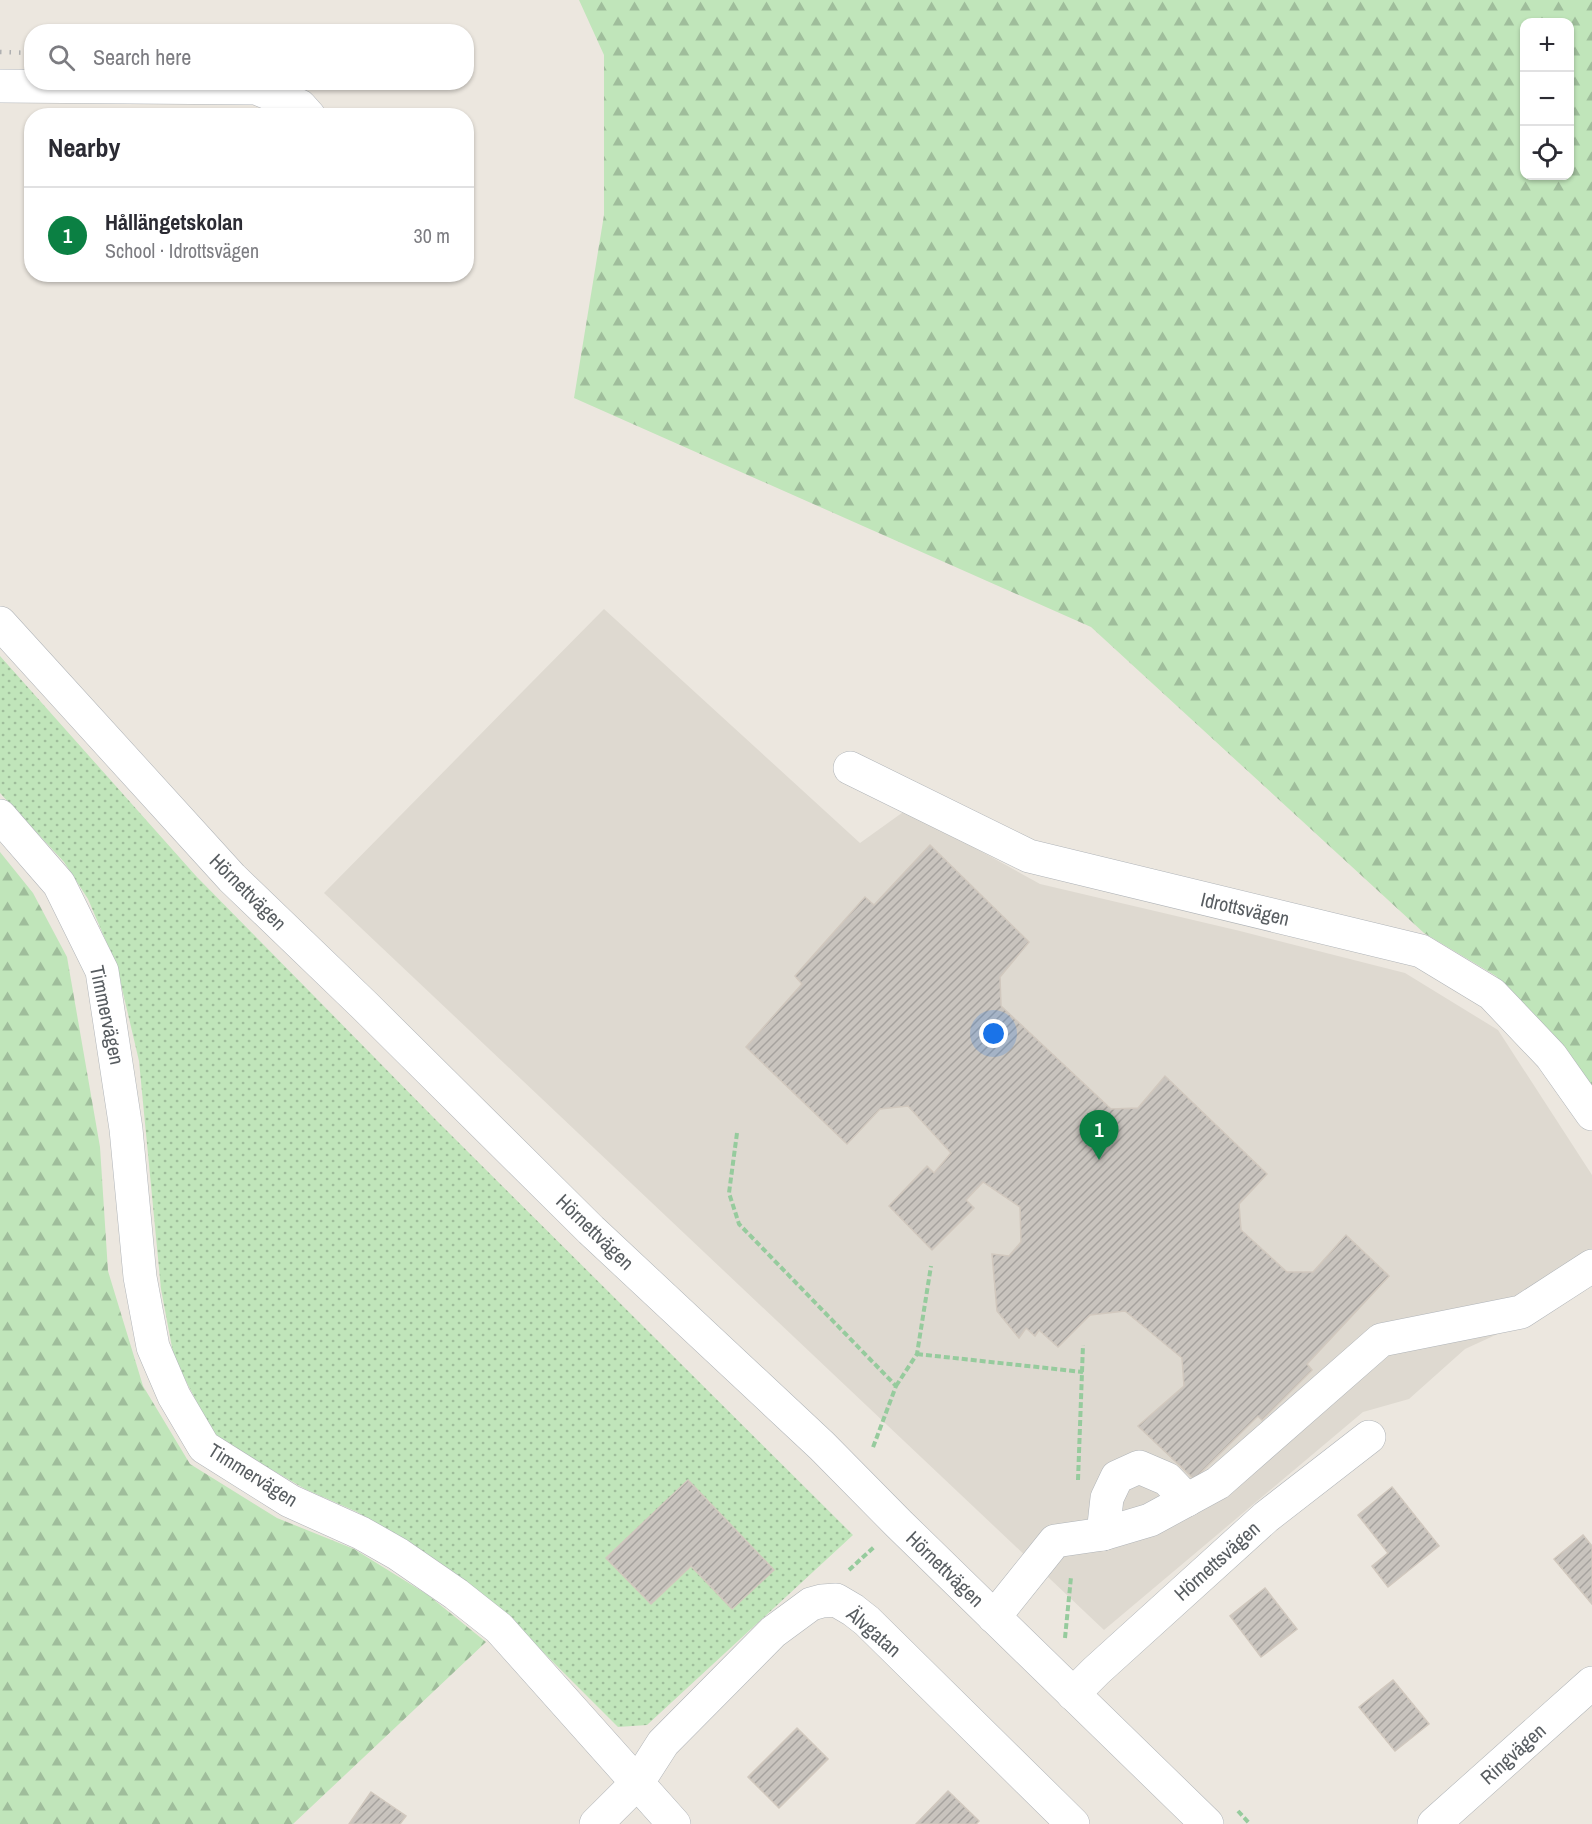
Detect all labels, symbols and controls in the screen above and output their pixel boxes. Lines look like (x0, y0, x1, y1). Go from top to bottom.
map controls (1520, 18, 1574, 180)
button: + (1520, 18, 1574, 72)
search box (24, 24, 474, 90)
icon: search (45, 41, 78, 74)
text: Search here (93, 42, 191, 72)
button: − (1520, 72, 1574, 126)
button: locate (1520, 126, 1574, 180)
text: Nearby (48, 130, 120, 165)
text: Hållängetskolan (105, 207, 243, 237)
text: 1 (63, 222, 72, 249)
text: 30 m (414, 222, 450, 249)
text: School · Idrottsvägen (105, 237, 259, 264)
street label: Hörnettvägen (204, 847, 293, 936)
street label: Idrottsvägen (1198, 885, 1292, 932)
street label: Timmervägen (84, 963, 131, 1067)
your location (979, 1019, 1008, 1048)
pin: 1 (1080, 1110, 1118, 1160)
street label: Hörnettvägen (551, 1188, 640, 1276)
street label: Timmervägen (203, 1436, 303, 1513)
street label: Hörnettsvägen (1168, 1515, 1265, 1606)
street label: Hörnettvägen (901, 1525, 990, 1613)
street label: Älvgatan (841, 1600, 907, 1663)
street label: Ringvägen (1474, 1717, 1551, 1790)

